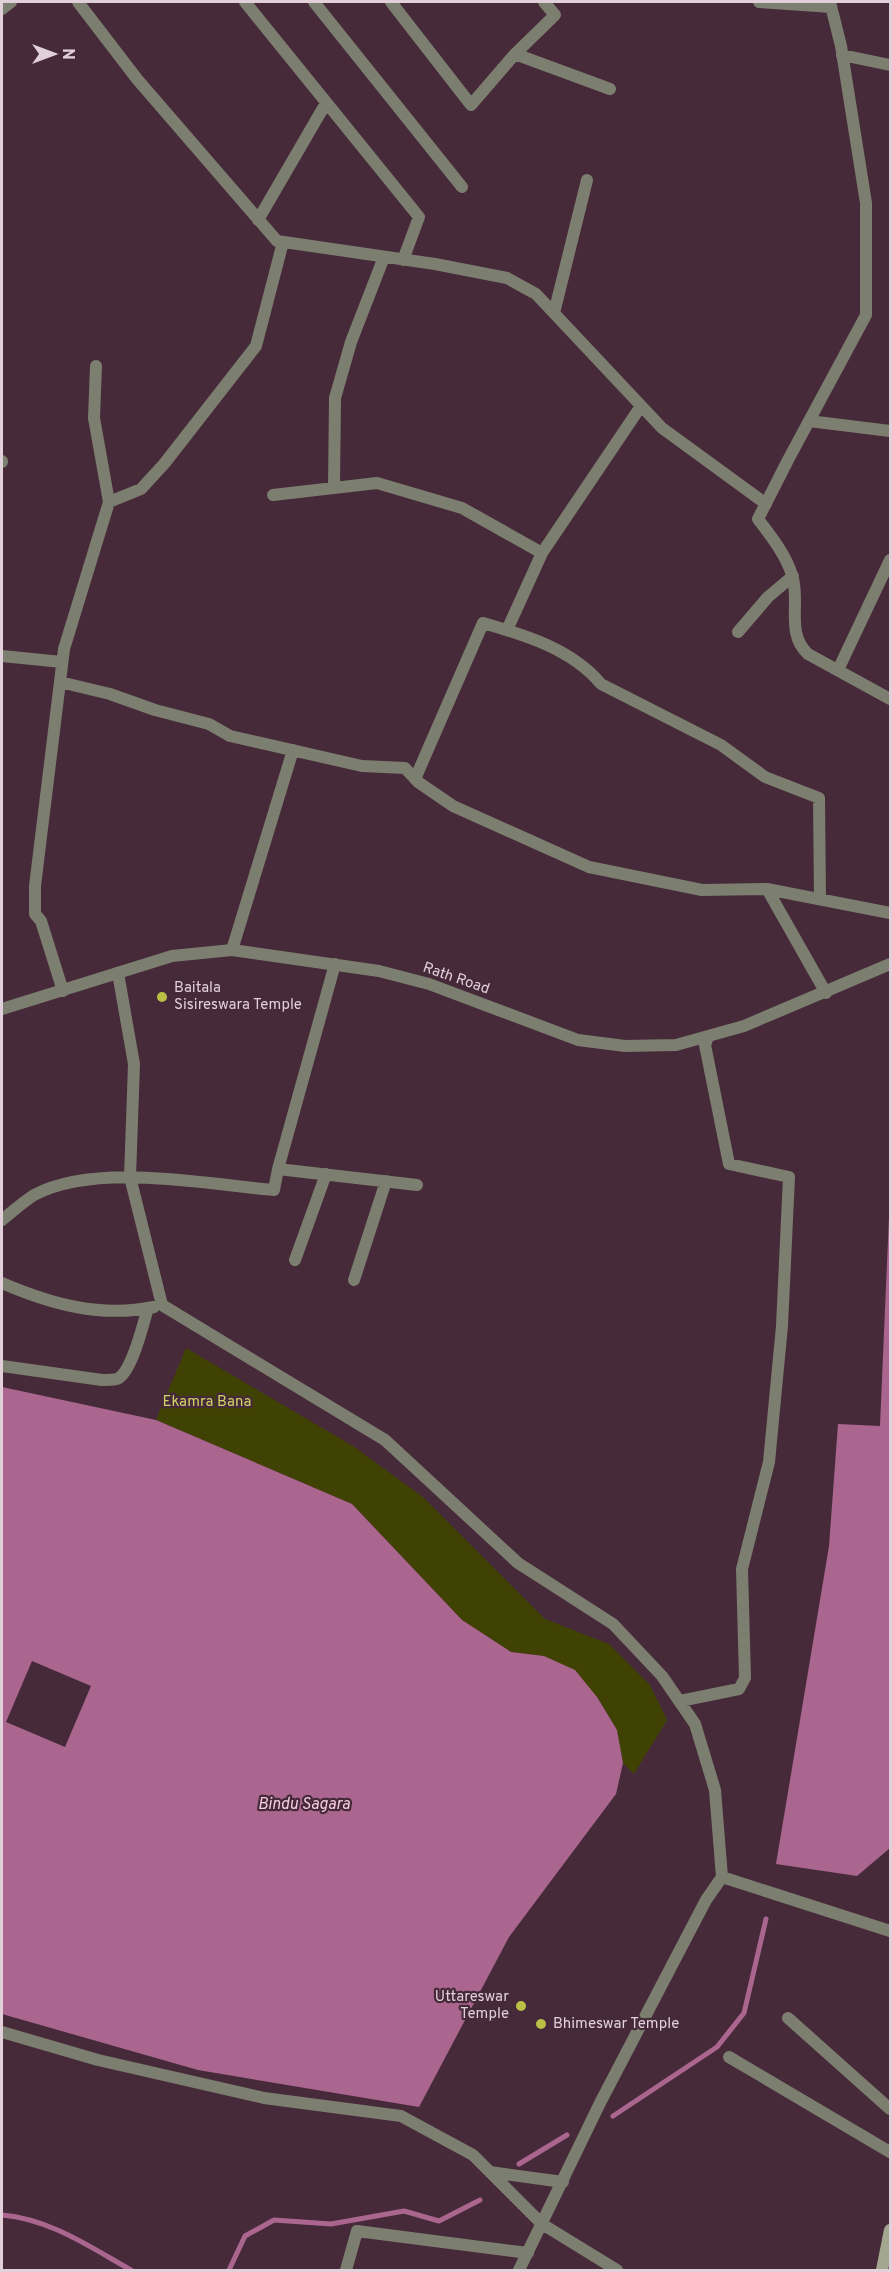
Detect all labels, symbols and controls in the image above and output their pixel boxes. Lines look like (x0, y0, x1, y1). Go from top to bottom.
north arrow (24, 24, 84, 84)
text: N (57, 48, 77, 60)
street label: Rath Road (420, 959, 492, 999)
place label: Baitala Sisireswara Temple (174, 979, 302, 1015)
marker: Baitala Sisireswara Temple (155, 990, 169, 1004)
park label: Ekamra Bana (163, 1393, 251, 1412)
water label: Bindu Sagara (258, 1795, 351, 1815)
place label: Uttareswar Temple (435, 1988, 509, 2024)
marker: Uttareswar Temple (514, 1999, 528, 2013)
place label: Bhimeswar Temple (553, 2015, 679, 2034)
marker: Bhimeswar Temple (534, 2017, 548, 2031)

